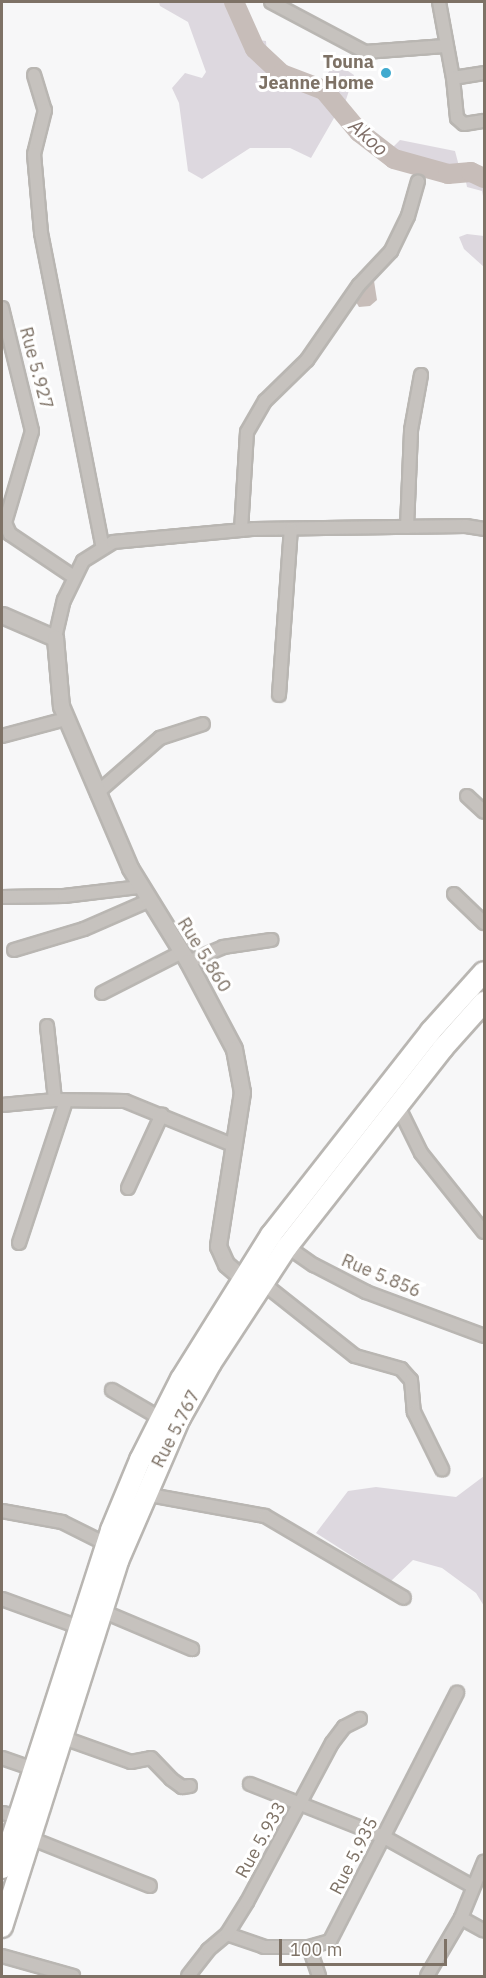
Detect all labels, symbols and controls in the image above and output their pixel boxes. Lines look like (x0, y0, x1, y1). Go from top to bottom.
place label: Touna Jeanne Home (258, 52, 374, 94)
marker: Touna Jeanne Home (379, 66, 393, 80)
water label: Akoo (344, 113, 394, 161)
street label: Rue 5.927 (15, 325, 57, 411)
street label: Rue 5.860 (173, 914, 235, 996)
street label: Rue 5.856 (338, 1250, 424, 1302)
street label: Rue 5.767 (147, 1387, 205, 1471)
street label: Rue 5.933 (231, 1798, 291, 1882)
street label: Rue 5.935 (325, 1814, 383, 1898)
scale bar (282, 1927, 450, 1965)
text: 100 m (290, 1938, 342, 1961)

